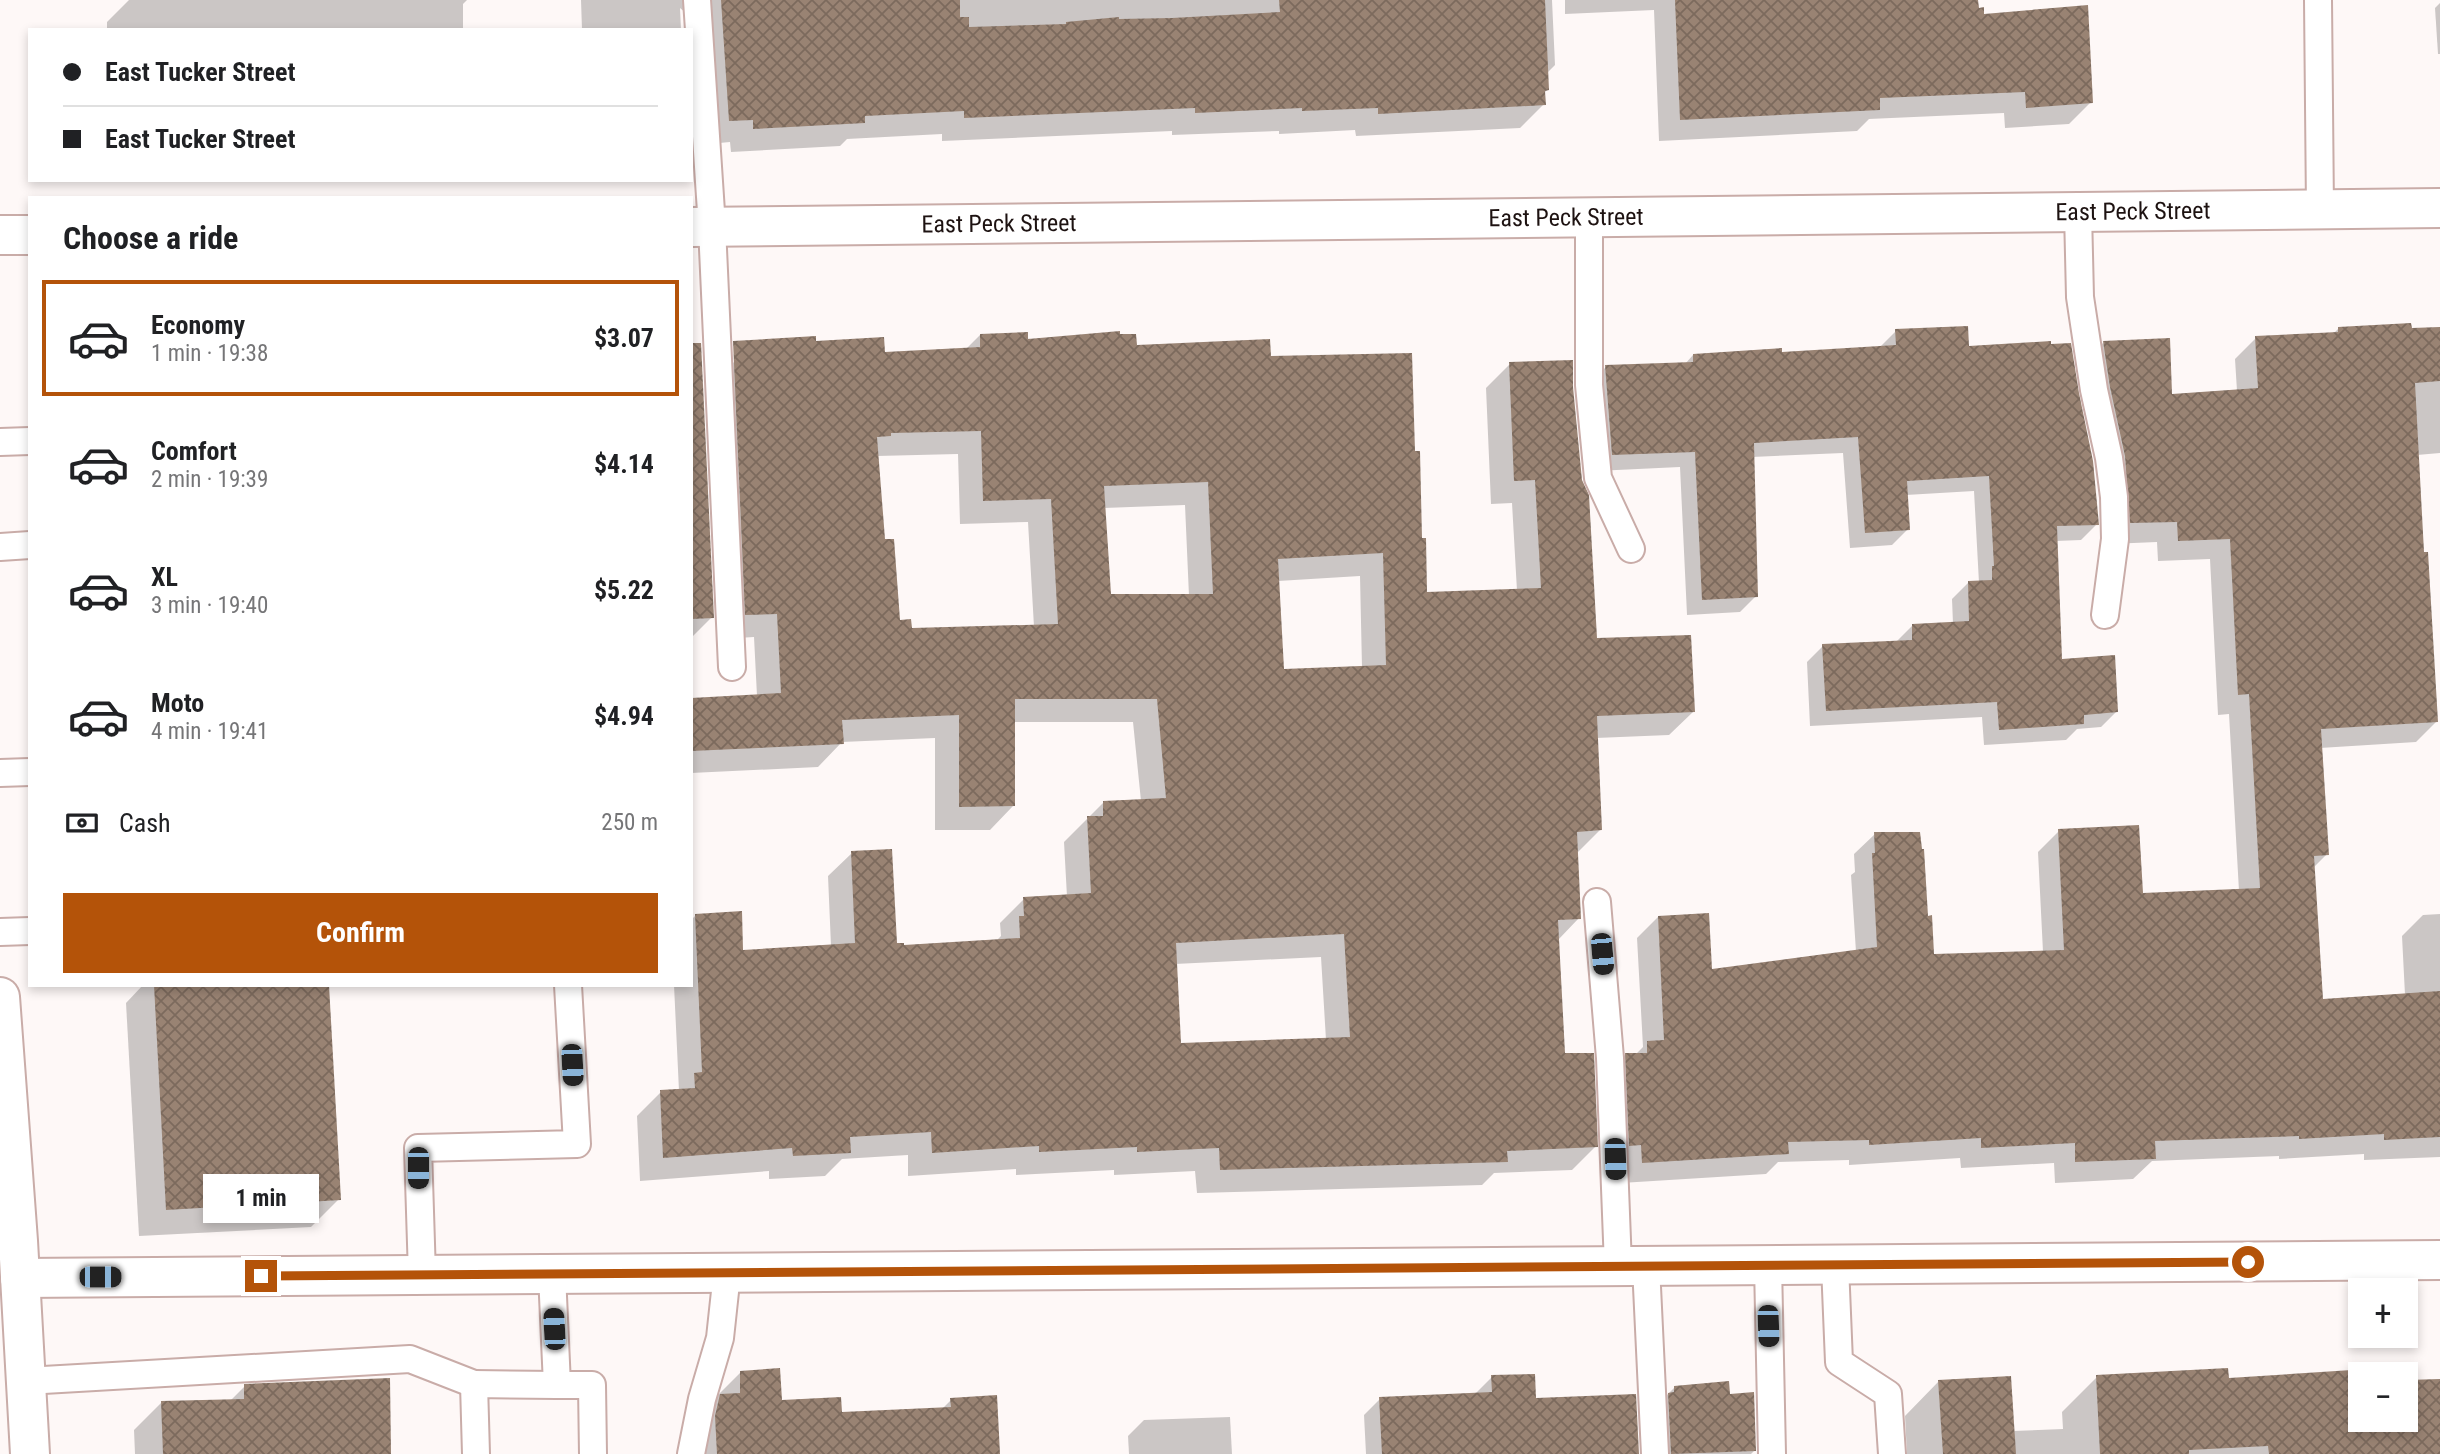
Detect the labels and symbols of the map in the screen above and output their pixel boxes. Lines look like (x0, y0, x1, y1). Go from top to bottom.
street label: East Peck Street (2055, 196, 2211, 226)
street label: East Peck Street (1488, 203, 1644, 232)
street label: East Peck Street (921, 209, 1077, 238)
car (1590, 932, 1615, 976)
car (561, 1043, 584, 1087)
car (1604, 1138, 1627, 1180)
car (408, 1147, 429, 1189)
callout: 1 min (203, 1174, 319, 1224)
route start (2232, 1246, 2264, 1278)
route end (245, 1260, 277, 1292)
car (80, 1267, 122, 1288)
car (1757, 1305, 1780, 1347)
car (543, 1307, 566, 1351)

